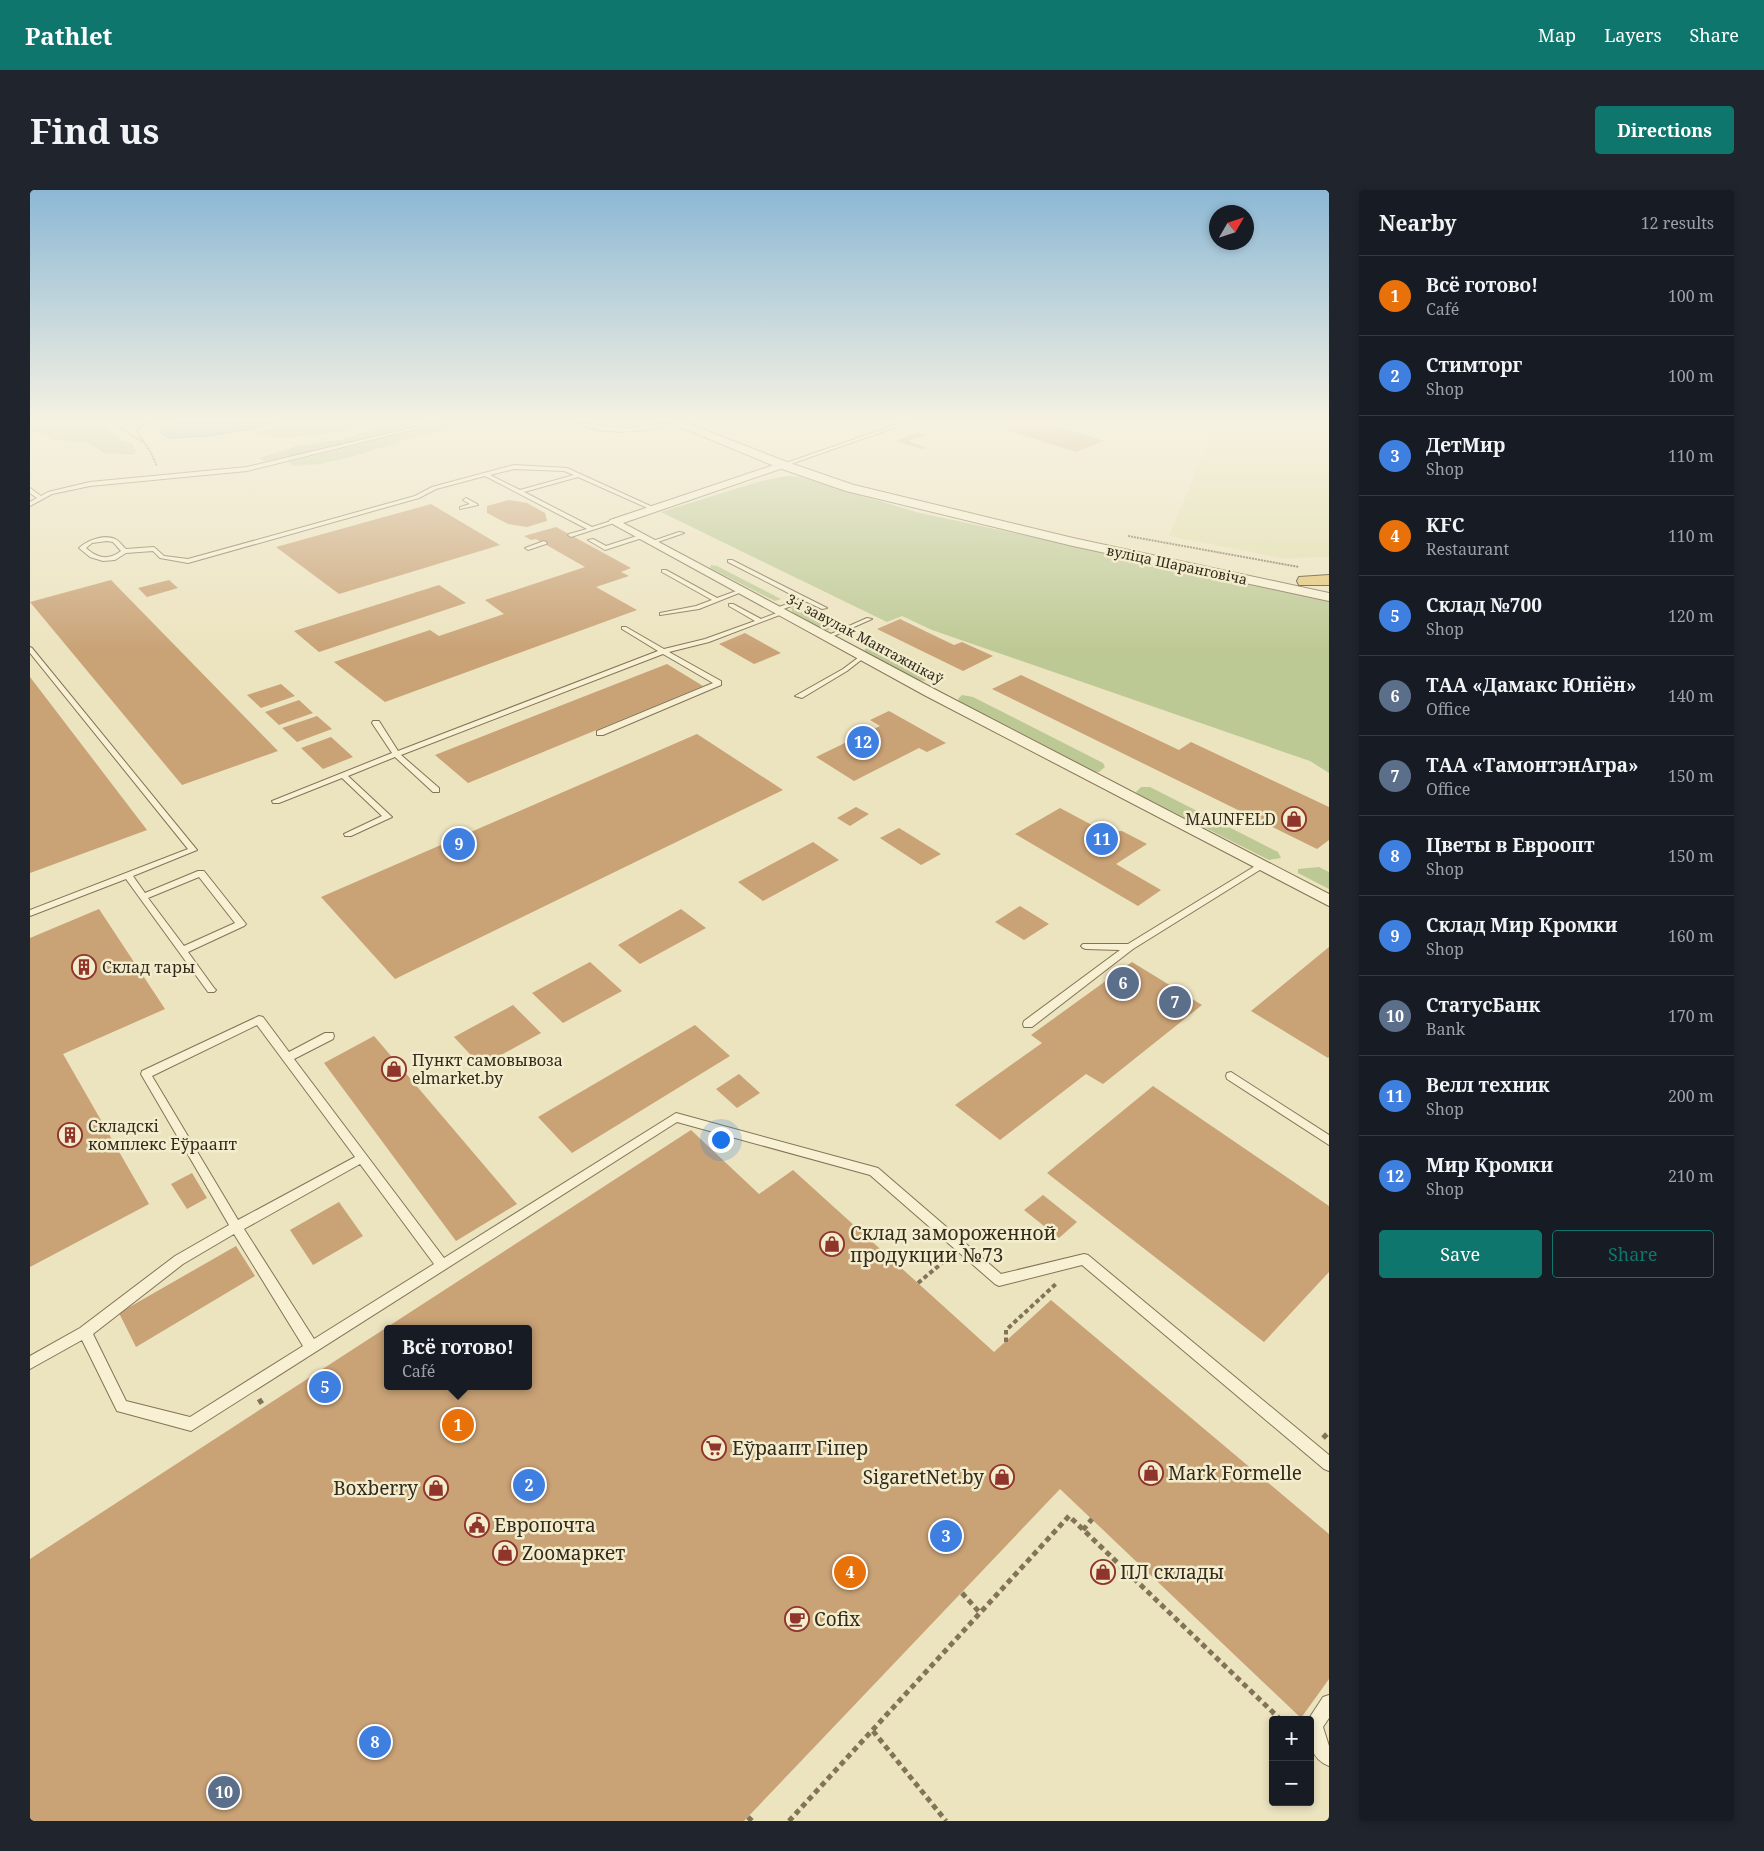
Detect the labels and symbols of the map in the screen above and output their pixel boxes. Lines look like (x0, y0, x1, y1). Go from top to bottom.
north arrow (1209, 205, 1254, 250)
street label: вуліца Шаранговіча (1105, 540, 1249, 589)
street label: 3-і завулак Мантажнікаў (783, 589, 947, 688)
pin: 12 (847, 723, 879, 761)
shop icon: MAUNFELD (1281, 806, 1307, 832)
place label: MAUNFELD (1185, 808, 1276, 830)
pin: 11 (1086, 820, 1118, 858)
pin: 9 (443, 825, 475, 863)
building icon: Склад тары (71, 954, 97, 980)
place label: Склад тары (102, 956, 195, 978)
pin: 6 (1107, 964, 1139, 1002)
pin: 7 (1159, 983, 1191, 1021)
place label: Пункт самовывоза elmarket.by (412, 1049, 563, 1089)
shop icon: Пункт самовывоза elmarket.by (381, 1056, 407, 1082)
place label: Складскі комплекс Еўраапт (88, 1115, 237, 1155)
building icon: Складскі комплекс Еўраапт (57, 1122, 83, 1148)
your location (708, 1127, 734, 1153)
place label: Склад замороженной продукции №73 (850, 1220, 1056, 1268)
shop icon: Склад замороженной продукции №73 (819, 1231, 845, 1257)
pin: 5 (309, 1368, 341, 1406)
pin: 1 (442, 1406, 474, 1444)
supermarket icon: Еўраапт Гіпер (701, 1435, 727, 1461)
place label: Еўраапт Гіпер (732, 1435, 868, 1461)
shop icon: Mark Formelle (1138, 1460, 1164, 1486)
place label: Mark Formelle (1168, 1460, 1302, 1486)
place label: SigaretNet.by (863, 1464, 984, 1490)
shop icon: SigaretNet.by (989, 1464, 1015, 1490)
pin: 2 (513, 1466, 545, 1504)
place label: Boxberry (333, 1475, 418, 1501)
shop icon: Boxberry (423, 1475, 449, 1501)
public building icon: Европочта (464, 1512, 490, 1538)
place label: Европочта (494, 1512, 596, 1538)
pin: 3 (930, 1517, 962, 1555)
shop icon: Zooмаркет (492, 1540, 518, 1566)
place label: Zooмаркет (522, 1540, 625, 1566)
pin: 4 (834, 1553, 866, 1591)
shop icon: ПЛ склады (1090, 1559, 1116, 1585)
place label: ПЛ склады (1120, 1559, 1224, 1585)
cafe icon: Cofix (784, 1606, 810, 1632)
place label: Cofix (814, 1606, 860, 1632)
pin: 8 (359, 1723, 391, 1761)
pin: 10 (208, 1773, 240, 1811)

